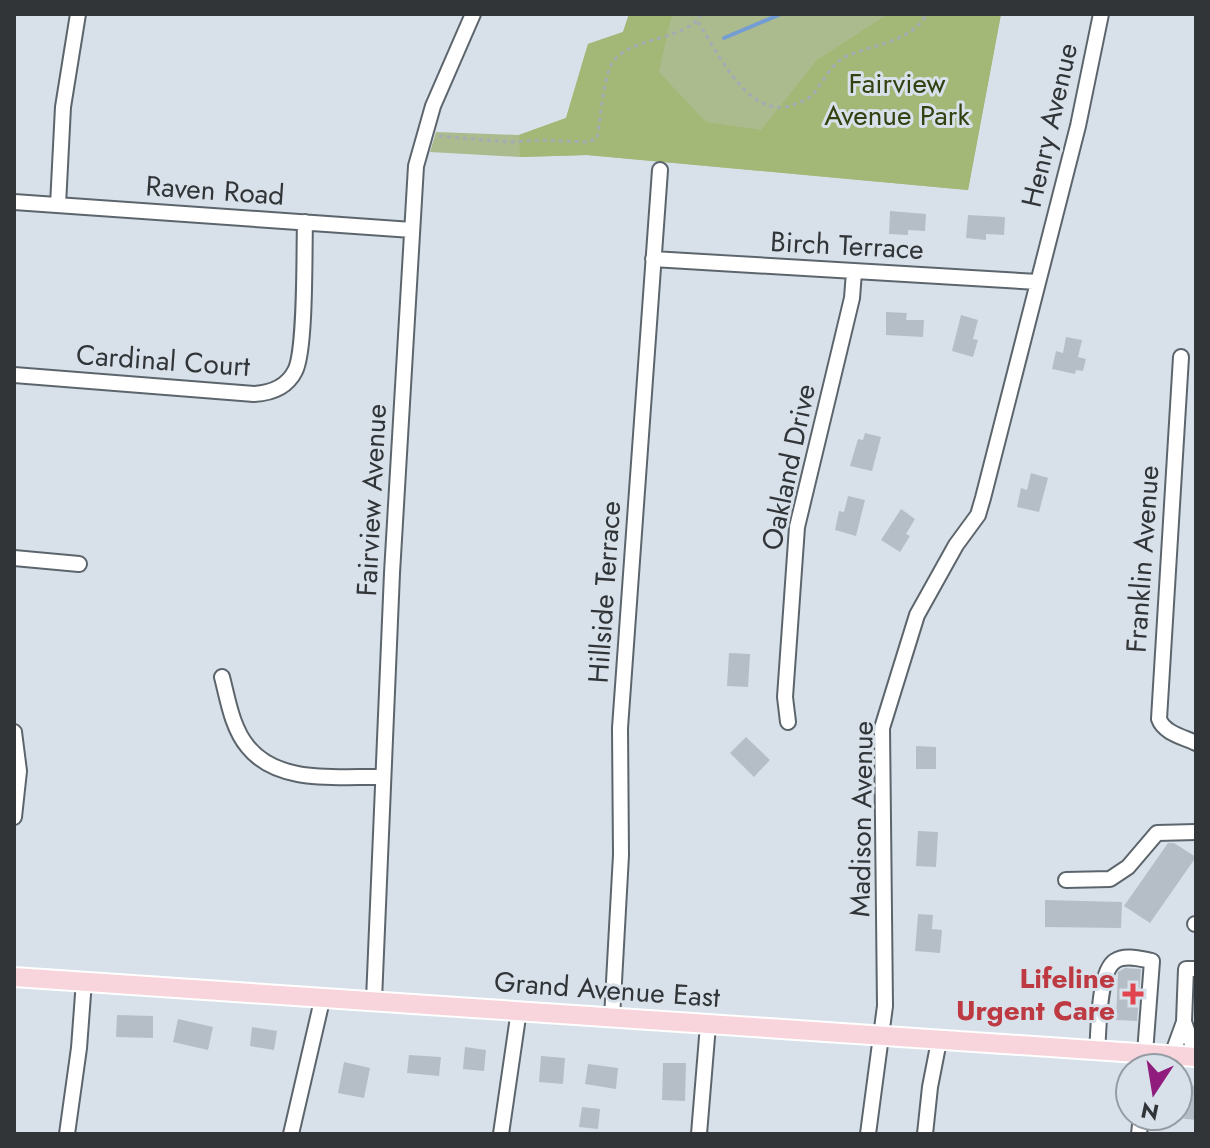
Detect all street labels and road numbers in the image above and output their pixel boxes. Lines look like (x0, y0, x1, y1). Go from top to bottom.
street label: Henry Avenue (1011, 39, 1088, 211)
street label: Raven Road (144, 165, 286, 216)
street label: Birch Terrace (769, 221, 925, 270)
street label: Cardinal Court (75, 334, 251, 387)
street label: Oakland Drive (751, 380, 826, 554)
street label: Fairview Avenue (346, 403, 397, 597)
street label: Franklin Avenue (1116, 464, 1169, 654)
street label: Hillside Terrace (578, 499, 631, 685)
street label: Madison Avenue (839, 721, 884, 917)
street label: Grand Avenue East (493, 961, 722, 1018)

